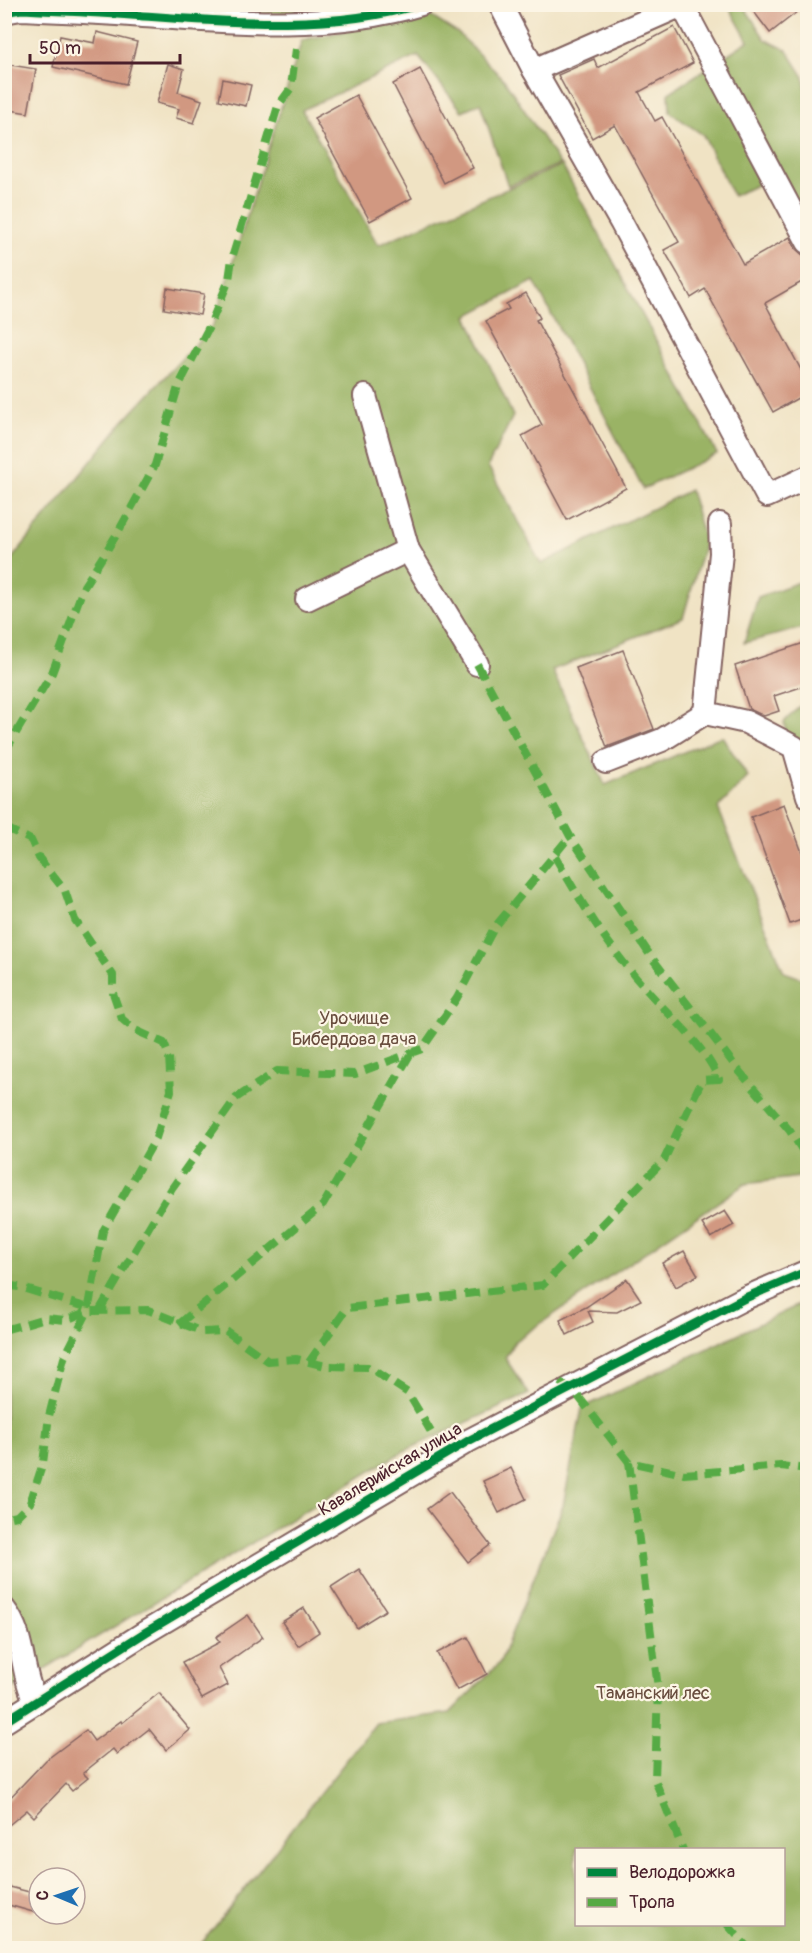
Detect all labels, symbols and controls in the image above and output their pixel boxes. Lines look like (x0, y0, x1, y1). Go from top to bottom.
scale bar (30, 27, 180, 65)
text: 50 m (39, 37, 81, 60)
park label: Урочище Бибердова дача (292, 1007, 416, 1051)
street label: Кавалерийская улица (314, 1417, 466, 1521)
park label: Таманский лес (596, 1682, 710, 1705)
legend (575, 1848, 785, 1926)
text: Велодорожка (629, 1861, 735, 1884)
north arrow (27, 1866, 87, 1926)
text: С (33, 1890, 53, 1901)
text: Тропа (629, 1891, 675, 1914)

